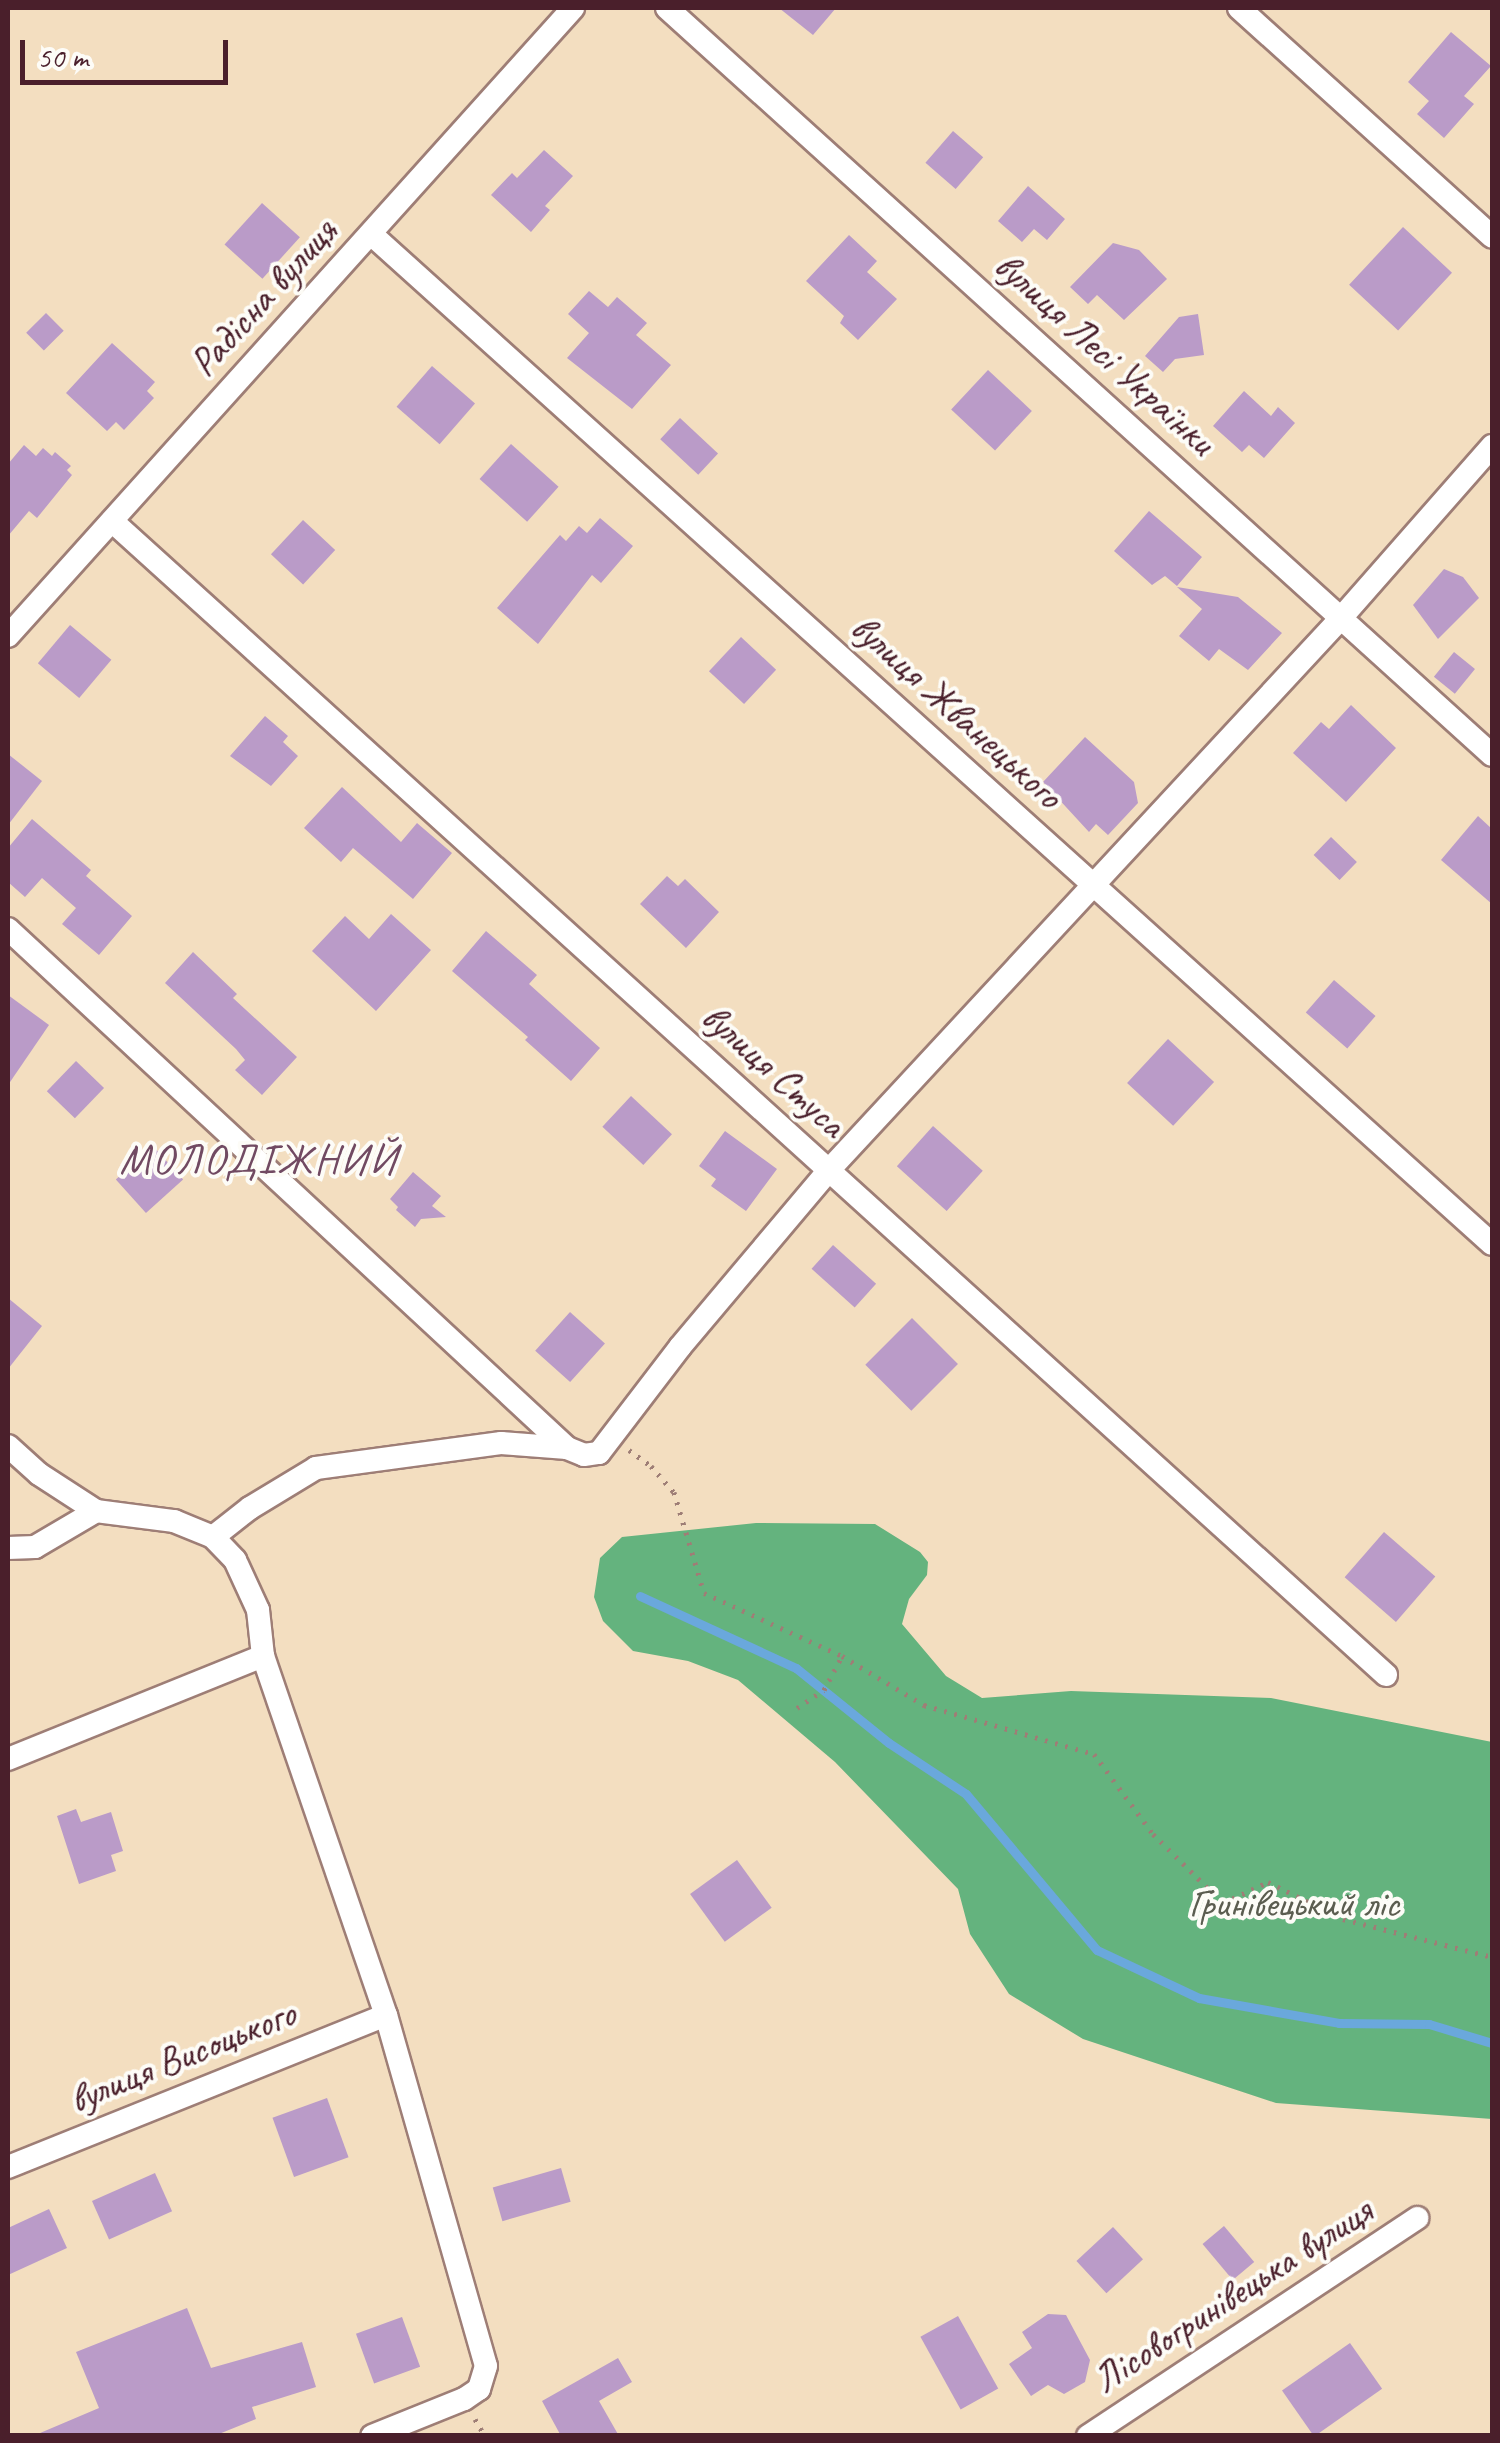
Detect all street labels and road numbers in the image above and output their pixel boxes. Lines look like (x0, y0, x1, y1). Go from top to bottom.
street label: Радісна вулиця (179, 207, 347, 387)
street label: вулиця Лесі Українки (985, 241, 1225, 465)
street label: вулиця Жванецького (841, 603, 1073, 819)
street label: вулиця Стуса (692, 993, 856, 1147)
street label: вулиця Висоцького (62, 1989, 302, 2123)
street label: Лісовогринівецька вулиця (1082, 2186, 1382, 2404)

